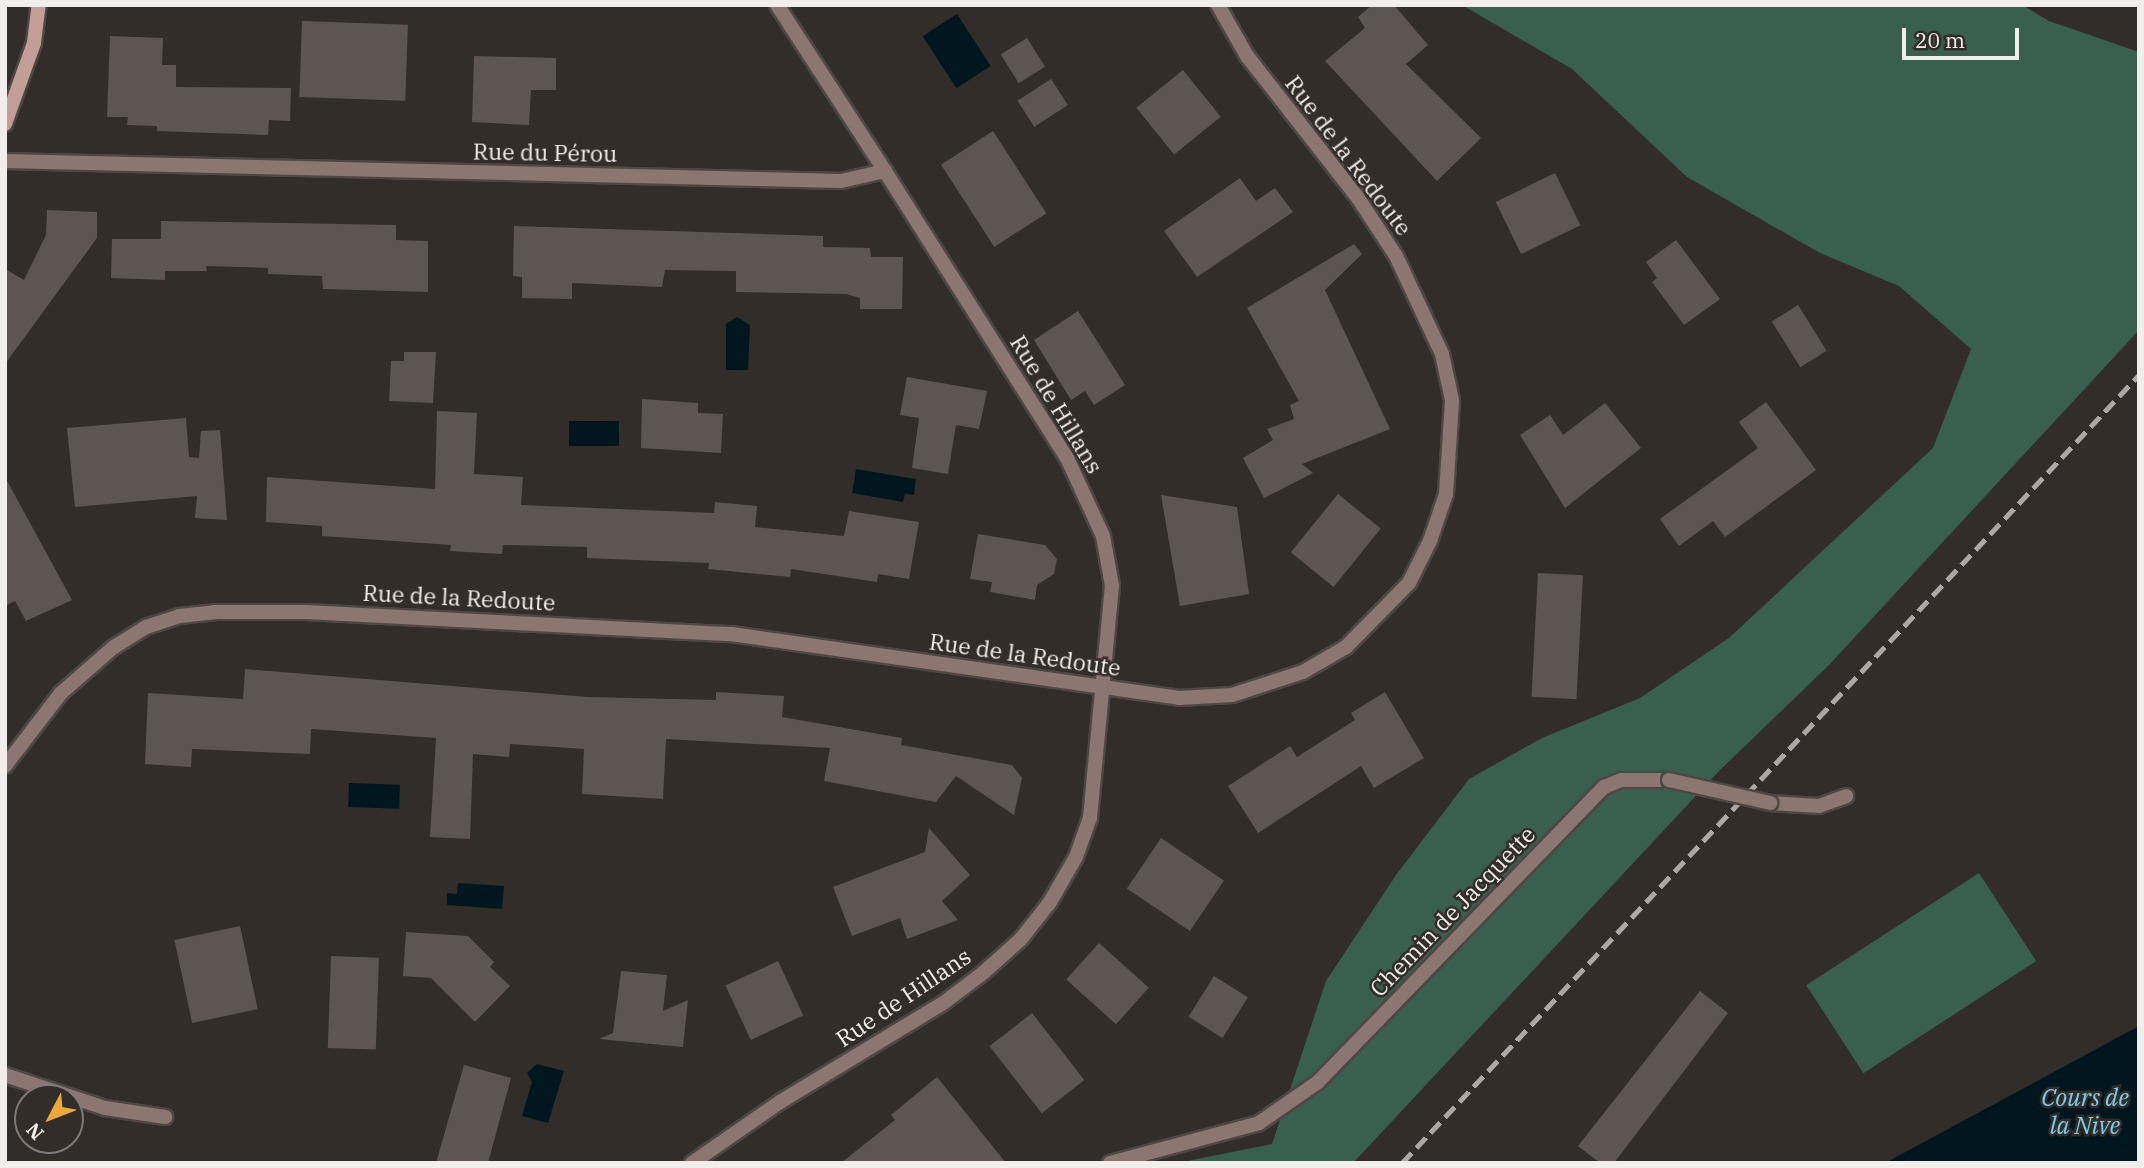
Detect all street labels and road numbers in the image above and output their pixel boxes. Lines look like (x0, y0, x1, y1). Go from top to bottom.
street label: Rue de la Redoute (1280, 70, 1418, 240)
street label: Rue du Pérou (473, 137, 617, 167)
street label: Rue de Hillans (1005, 330, 1109, 478)
street label: Rue de la Redoute (362, 578, 556, 616)
street label: Rue de la Redoute (928, 627, 1122, 681)
street label: Chemin de Jacquette (1364, 820, 1540, 1002)
street label: Rue de Hillans (830, 942, 976, 1052)

